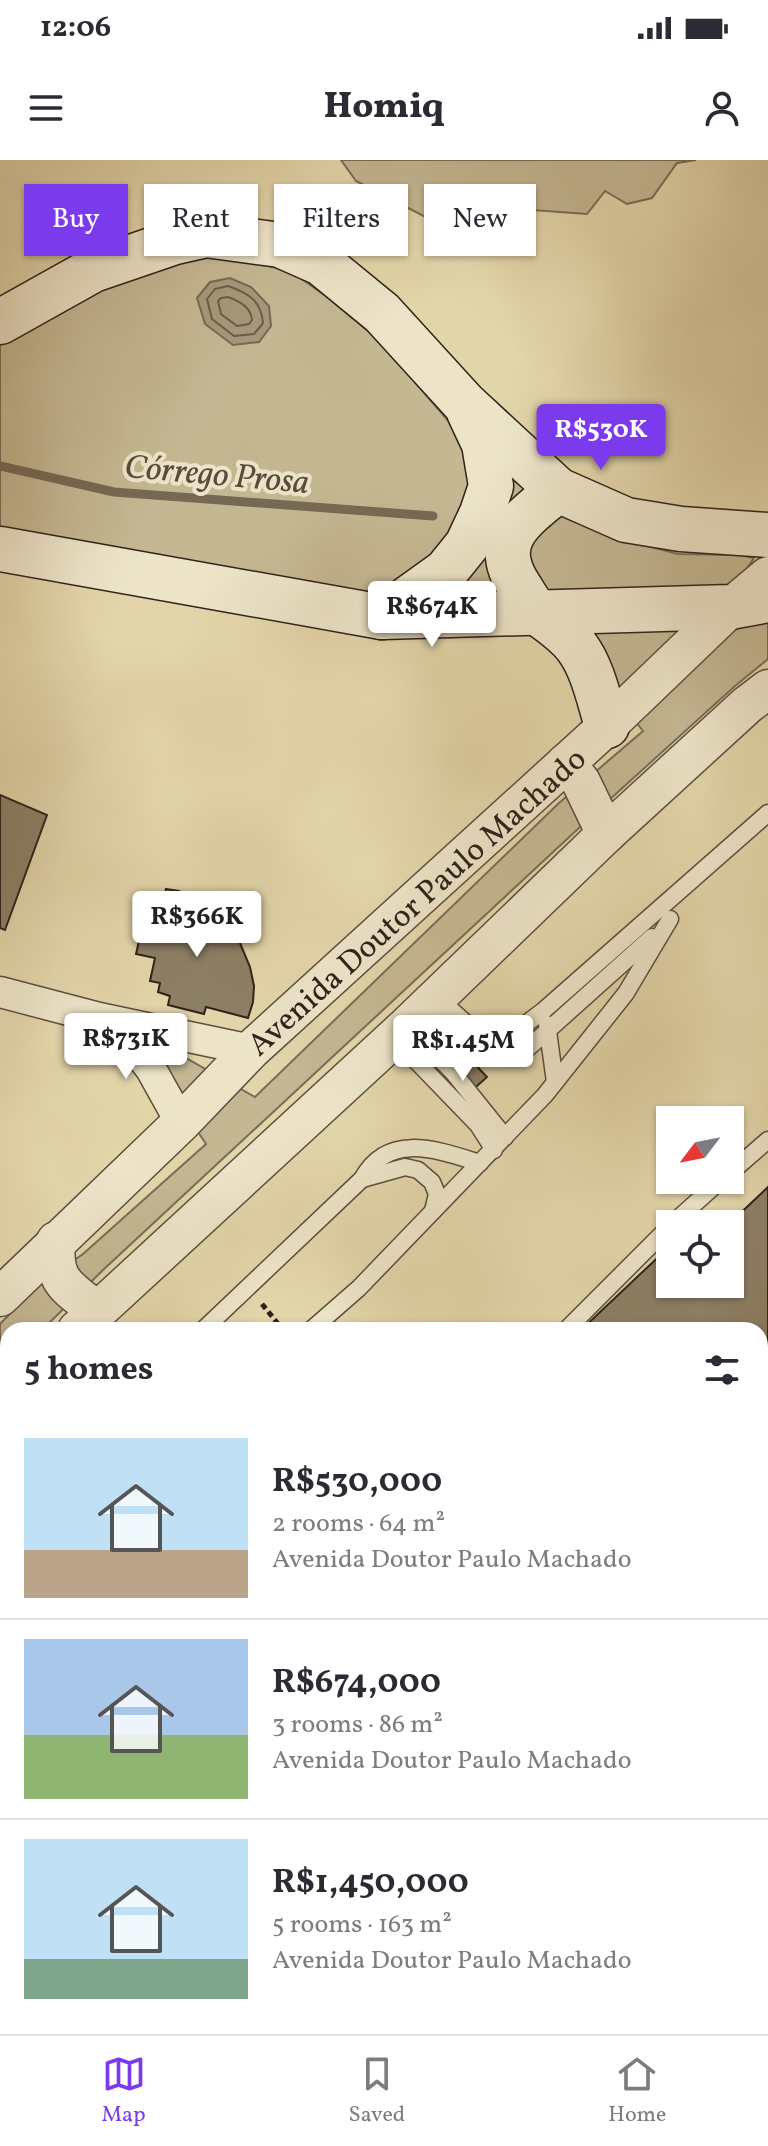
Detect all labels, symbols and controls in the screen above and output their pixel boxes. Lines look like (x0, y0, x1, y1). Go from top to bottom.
text: 12:06 (40, 7, 111, 49)
text: Homiq (324, 83, 444, 133)
icon: menu (24, 86, 68, 130)
icon: person (700, 86, 744, 130)
chip: Buy (24, 184, 128, 256)
chip: Rent (144, 184, 258, 256)
chip: Filters (274, 184, 408, 256)
chip: New (424, 184, 536, 256)
pin: R$530K (536, 404, 666, 472)
text: R$530K (555, 412, 647, 448)
water label: Córrego Prosa (122, 445, 311, 508)
pin: R$674K (367, 581, 497, 649)
text: R$674K (386, 589, 478, 625)
street label: Avenida Doutor Paulo Machado (239, 739, 597, 1068)
pin: R$366K (132, 891, 262, 959)
text: R$366K (150, 899, 244, 935)
pin: R$731K (61, 1013, 191, 1081)
pin: R$1.45M (389, 1015, 537, 1083)
text: R$731K (82, 1021, 170, 1057)
text: R$1.45M (411, 1023, 515, 1059)
north arrow (656, 1106, 744, 1194)
map controls (656, 1106, 744, 1298)
button: locate (656, 1210, 744, 1298)
text: 5 homes (24, 1347, 154, 1394)
icon: filters (700, 1348, 744, 1392)
text: R$530,000 (272, 1459, 442, 1506)
icon: home (88, 1470, 184, 1566)
text: 2 rooms · 64 m² (272, 1506, 445, 1542)
text: Avenida Doutor Paulo Machado (272, 1542, 632, 1578)
text: R$674,000 (272, 1660, 441, 1707)
icon: home (88, 1671, 184, 1767)
text: 3 rooms · 86 m² (272, 1707, 443, 1743)
text: Avenida Doutor Paulo Machado (272, 1743, 632, 1779)
text: R$1,450,000 (272, 1860, 469, 1907)
icon: home (88, 1871, 184, 1967)
text: 5 rooms · 163 m² (272, 1907, 452, 1943)
text: Avenida Doutor Paulo Machado (272, 1943, 632, 1979)
tab: Map (102, 2052, 146, 2131)
tab: Saved (349, 2052, 405, 2131)
tab: Home (608, 2052, 666, 2131)

